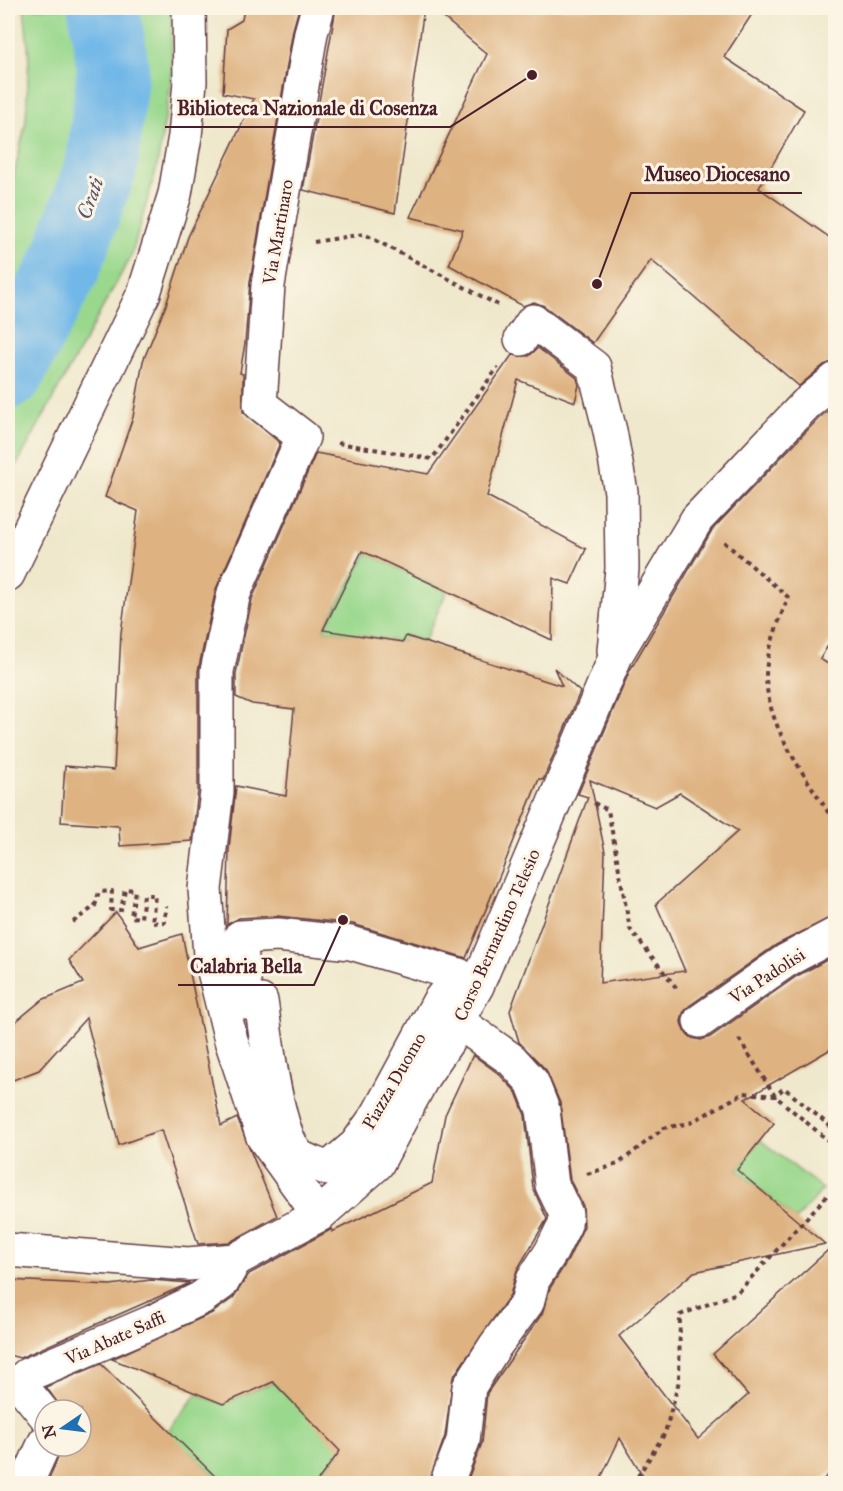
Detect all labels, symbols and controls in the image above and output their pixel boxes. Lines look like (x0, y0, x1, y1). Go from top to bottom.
callout: Biblioteca Nazionale di Cosenza (165, 89, 450, 127)
text: Biblioteca Nazionale di Cosenza (177, 96, 438, 120)
callout: Museo Diocesano (631, 155, 802, 193)
text: Museo Diocesano (644, 162, 790, 186)
water label: Crati (71, 174, 109, 222)
street label: Via Martinaro (258, 178, 298, 287)
street label: Corso Bernardino Telesio (449, 846, 545, 1024)
street label: Via Padolisi (724, 943, 809, 1009)
callout: Calabria Bella (178, 947, 314, 985)
text: Calabria Bella (190, 954, 303, 978)
street label: Piazza Duomo (357, 1029, 431, 1133)
street label: Via Abate Saffi (61, 1306, 169, 1370)
north arrow (33, 1398, 93, 1458)
text: N (38, 1422, 60, 1440)

